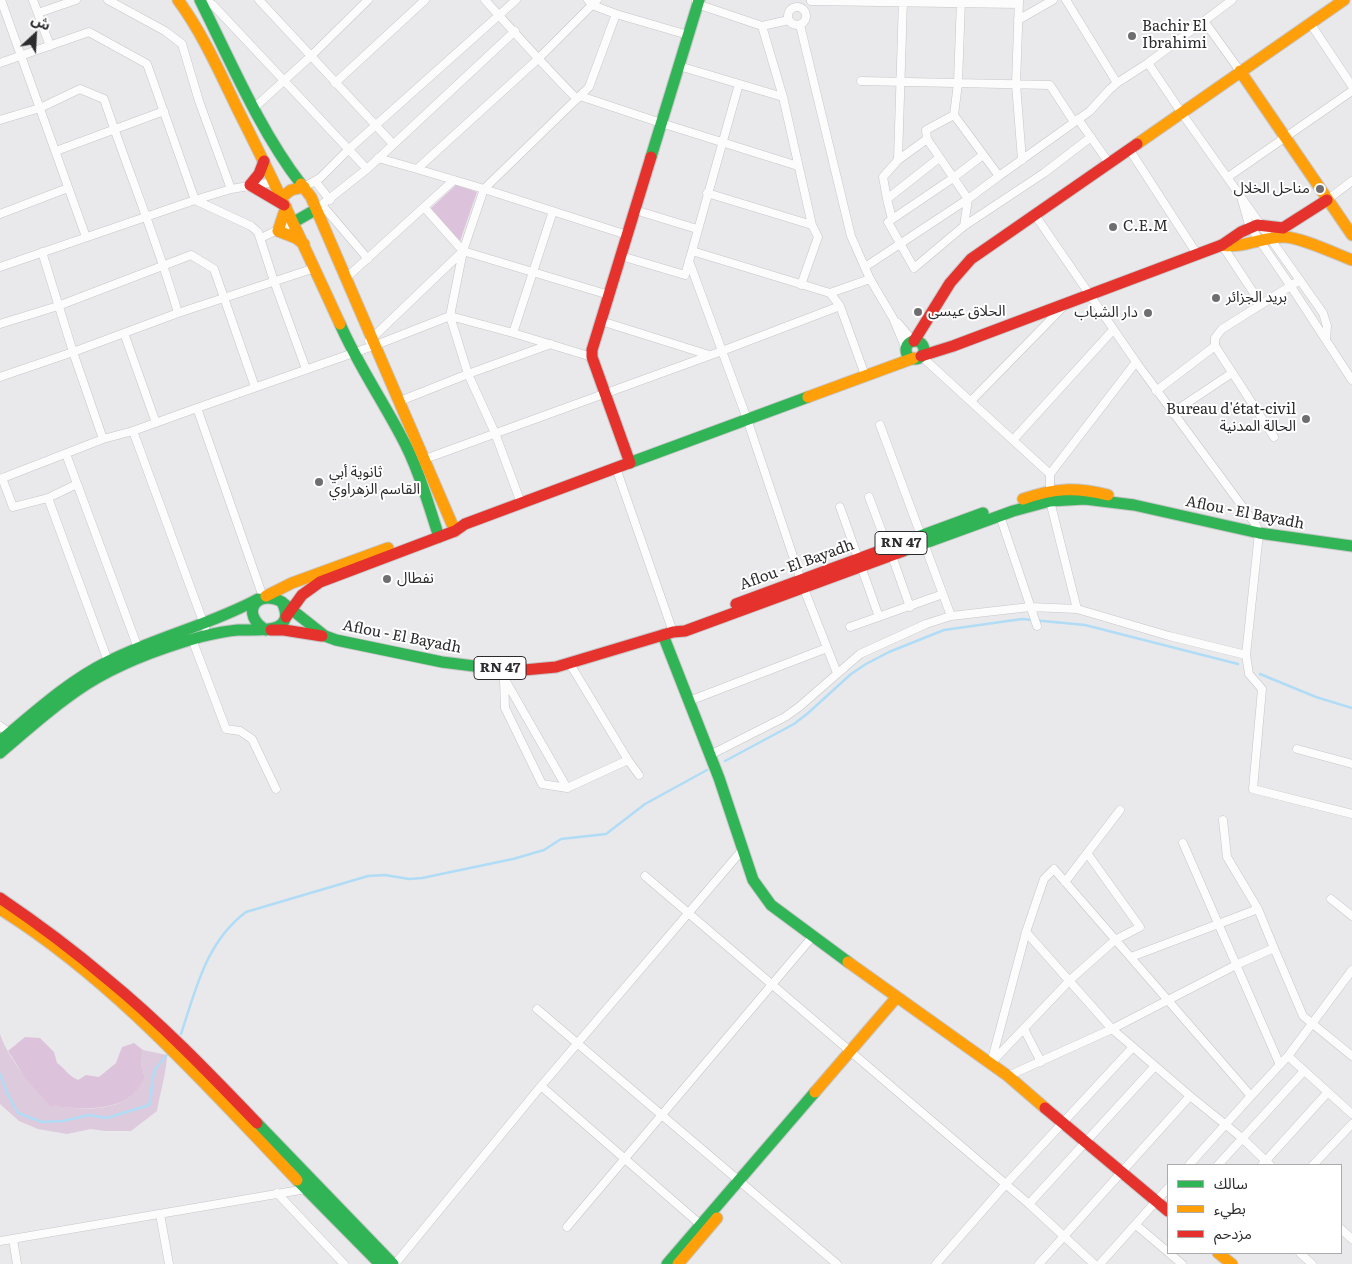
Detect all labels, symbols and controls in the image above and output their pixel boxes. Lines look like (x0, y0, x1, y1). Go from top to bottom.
text: ش (28, 8, 54, 35)
north arrow (10, 10, 60, 60)
place label: Bachir El Ibrahimi (1142, 18, 1207, 53)
marker: Bachir El Ibrahimi (1126, 30, 1138, 42)
place label: مناحل الخلال (1233, 180, 1310, 198)
marker: مناحل الخلال (1314, 183, 1326, 195)
place label: C.E.M (1123, 218, 1168, 236)
marker: C.E.M (1107, 221, 1119, 233)
place label: بريد الجزائر (1226, 289, 1287, 307)
marker: بريد الجزائر (1210, 292, 1222, 304)
place label: الحلاق عيسى (928, 303, 1006, 321)
place label: دار الشباب (1074, 304, 1138, 322)
marker: الحلاق عيسى (912, 306, 924, 318)
marker: دار الشباب (1142, 307, 1154, 319)
place label: Bureau d'état-civil الحالة المدنية (1166, 401, 1296, 436)
marker: Bureau d'état-civil الحالة المدنية (1300, 413, 1312, 425)
place label: ثانوية أبي القاسم الزهراوي (329, 464, 420, 499)
marker: ثانوية أبي القاسم الزهراوي (313, 476, 325, 488)
street label: Aflou - El Bayadh (1184, 493, 1306, 533)
road number: RN 47 (875, 532, 927, 554)
street label: Aflou - El Bayadh (737, 536, 857, 594)
place label: نفطال (397, 570, 434, 588)
marker: نفطال (381, 573, 393, 585)
street label: Aflou - El Bayadh (341, 617, 463, 657)
road number: RN 47 (474, 656, 526, 680)
legend (1167, 1164, 1342, 1254)
text: سالك (1214, 1171, 1248, 1194)
text: بطيء (1214, 1196, 1246, 1219)
text: مزدحم (1214, 1221, 1252, 1244)

